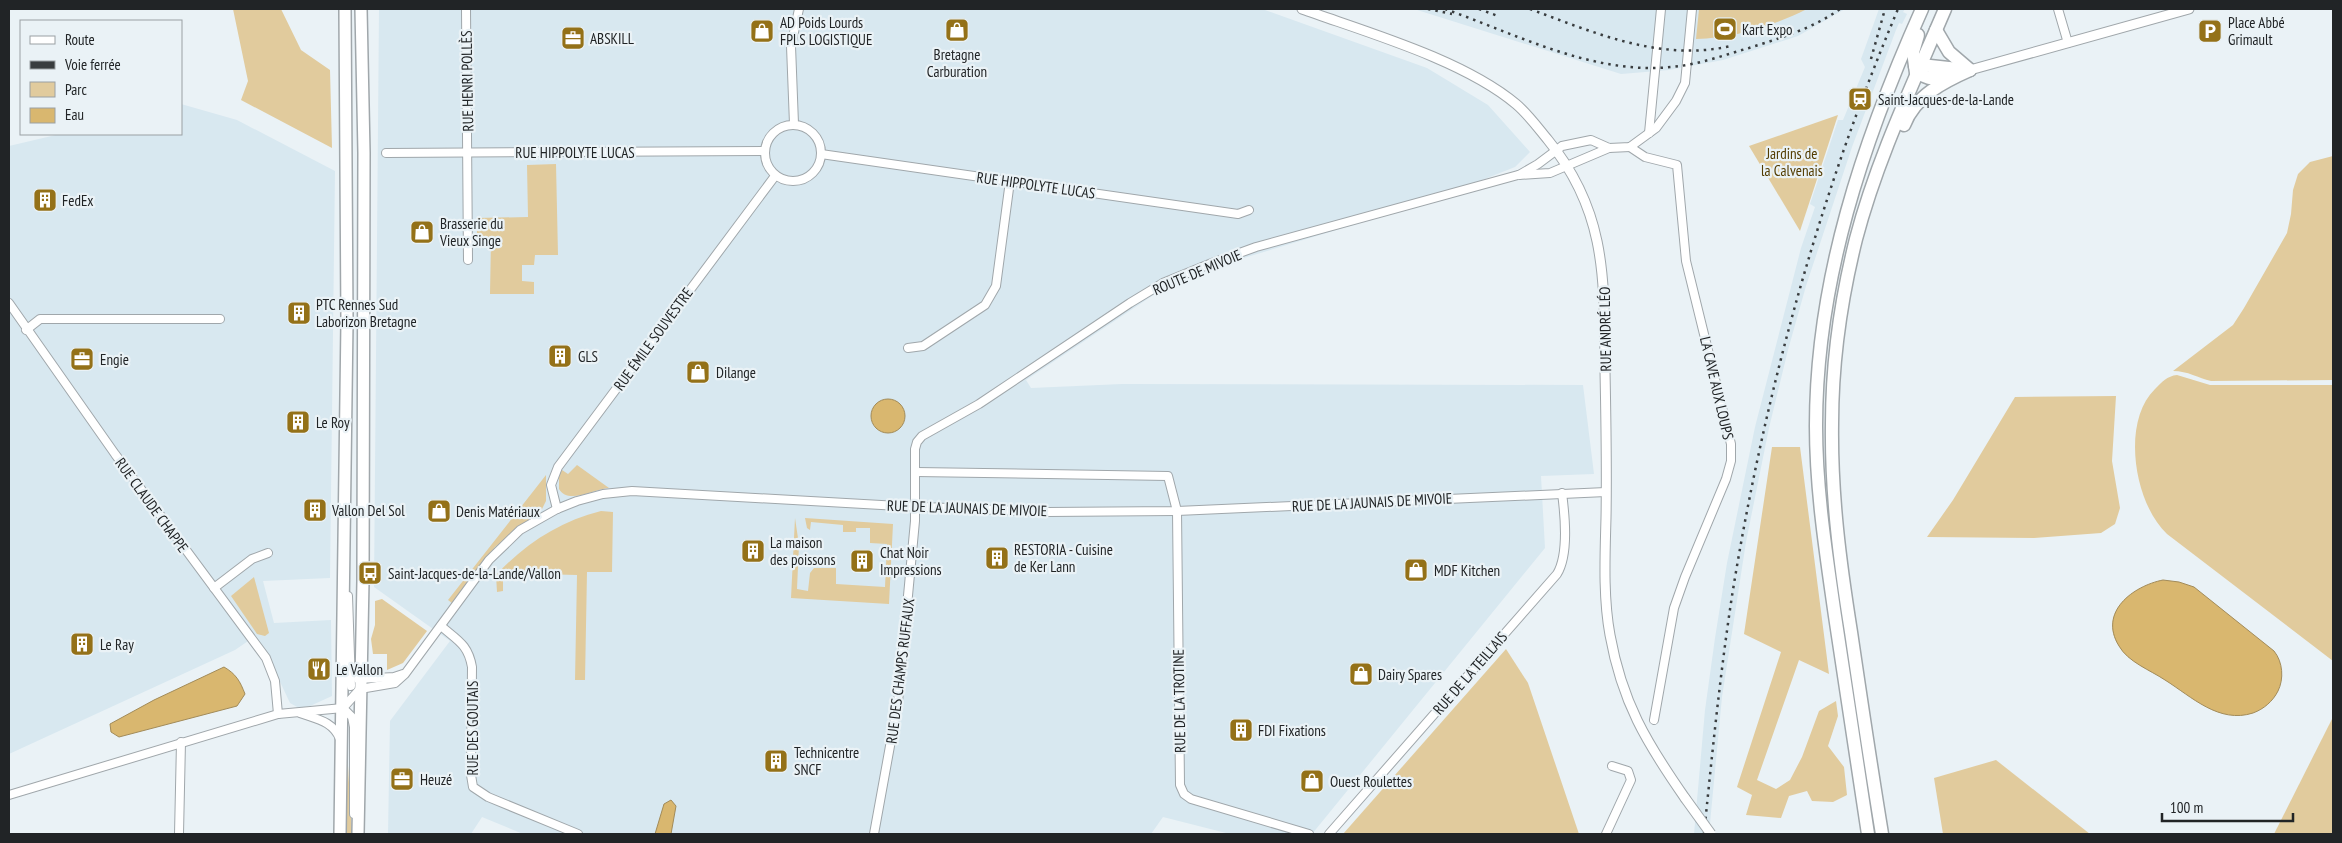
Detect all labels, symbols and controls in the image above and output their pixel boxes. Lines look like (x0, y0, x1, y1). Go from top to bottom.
place label: AD Poids Lourds FPLS LOGISTIQUE (780, 13, 872, 49)
place label: Place Abbé Grimault (2228, 13, 2285, 49)
sports icon: Kart Expo (1712, 16, 1738, 42)
shop icon: Bretagne Carburation (944, 17, 970, 43)
shop icon: AD Poids Lourds FPLS LOGISTIQUE (749, 18, 775, 44)
parking icon: Place Abbé Grimault (2197, 18, 2223, 44)
legend (20, 20, 182, 135)
place label: Kart Expo (1742, 20, 1792, 39)
office icon: ABSKILL (560, 25, 586, 51)
place label: ABSKILL (590, 29, 635, 48)
text: Route (65, 30, 95, 49)
street label: RUE HENRI POLLÈS (457, 30, 477, 132)
place label: Bretagne Carburation (927, 45, 987, 81)
text: Voie ferrée (64, 55, 121, 74)
text: Parc (65, 80, 87, 99)
station icon: Saint-Jacques-de-la-Lande (1847, 86, 1873, 112)
place label: Saint-Jacques-de-la-Lande (1878, 90, 2014, 109)
text: Eau (65, 105, 84, 124)
street label: RUE HIPPOLYTE LUCAS (515, 143, 635, 162)
park label: Jardins de la Calvenais (1761, 144, 1823, 180)
street label: RUE HIPPOLYTE LUCAS (975, 167, 1097, 203)
building icon: FedEx (32, 187, 58, 213)
place label: FedEx (62, 191, 94, 210)
place label: Brasserie du Vieux Singe (439, 214, 503, 250)
shop icon: Brasserie du Vieux Singe (409, 219, 435, 245)
street label: ROUTE DE MIVOIE (1150, 245, 1244, 299)
street label: RUE ÉMILE SOUVESTRE (609, 284, 697, 394)
street label: RUE ANDRÉ LÉO (1595, 286, 1615, 372)
place label: PTC Rennes Sud Laborizon Bretagne (316, 295, 417, 331)
building icon: PTC Rennes Sud Laborizon Bretagne (286, 300, 312, 326)
street label: LA CAVE AUX LOUPS (1696, 335, 1738, 441)
building icon: GLS (547, 343, 573, 369)
office icon: Engie (69, 346, 95, 372)
place label: GLS (578, 347, 598, 366)
place label: Engie (100, 350, 129, 369)
shop icon: Dilange (685, 359, 711, 385)
place label: Dilange (716, 363, 756, 382)
building icon: Le Roy (285, 409, 311, 435)
place label: Le Roy (316, 413, 350, 432)
street label: RUE CLAUDE CHAPPE (111, 454, 193, 556)
street label: RUE DE LA JAUNAIS DE MIVOIE (1291, 488, 1453, 516)
street label: RUE DE LA JAUNAIS DE MIVOIE (887, 496, 1047, 520)
building icon: Vallon Del Sol (302, 497, 328, 523)
shop icon: Denis Matériaux (426, 498, 452, 524)
place label: Vallon Del Sol (331, 501, 405, 520)
place label: Denis Matériaux (456, 502, 540, 521)
place label: La maison des poissons (770, 533, 835, 569)
building icon: La maison des poissons (740, 538, 766, 564)
place label: RESTORIA - Cuisine de Ker Lann (1014, 540, 1113, 576)
place label: Chat Noir Impressions (880, 543, 942, 579)
building icon: RESTORIA - Cuisine de Ker Lann (984, 545, 1010, 571)
building icon: Chat Noir Impressions (849, 548, 875, 574)
shop icon: MDF Kitchen (1403, 557, 1429, 583)
bus stop icon: Saint-Jacques-de-la-Lande/Vallon (357, 560, 383, 586)
place label: MDF Kitchen (1434, 561, 1500, 580)
place label: Saint-Jacques-de-la-Lande/Vallon (388, 564, 561, 583)
street label: RUE DES CHAMPS RUFFAUX (882, 597, 918, 745)
street label: RUE DE LA TEILLAIS (1429, 628, 1511, 718)
building icon: Le Ray (69, 631, 95, 657)
place label: Le Ray (100, 635, 134, 654)
street label: RUE DE LA TROTINE (1169, 649, 1189, 753)
restaurant icon: Le Vallon (306, 656, 332, 682)
place label: Le Vallon (336, 660, 383, 679)
shop icon: Dairy Spares (1348, 661, 1374, 687)
place label: Dairy Spares (1378, 665, 1442, 684)
street label: RUE DES GOUTAIS (463, 681, 482, 775)
building icon: FDI Fixations (1228, 717, 1254, 743)
place label: FDI Fixations (1258, 721, 1326, 740)
place label: Technicentre SNCF (794, 743, 859, 779)
building icon: Technicentre SNCF (763, 748, 789, 774)
office icon: Heuzé (389, 766, 415, 792)
shop icon: Ouest Roulettes (1299, 768, 1325, 794)
place label: Heuzé (420, 770, 452, 789)
place label: Ouest Roulettes (1330, 772, 1412, 791)
scale bar (2162, 790, 2293, 822)
text: 100 m (2170, 798, 2203, 817)

